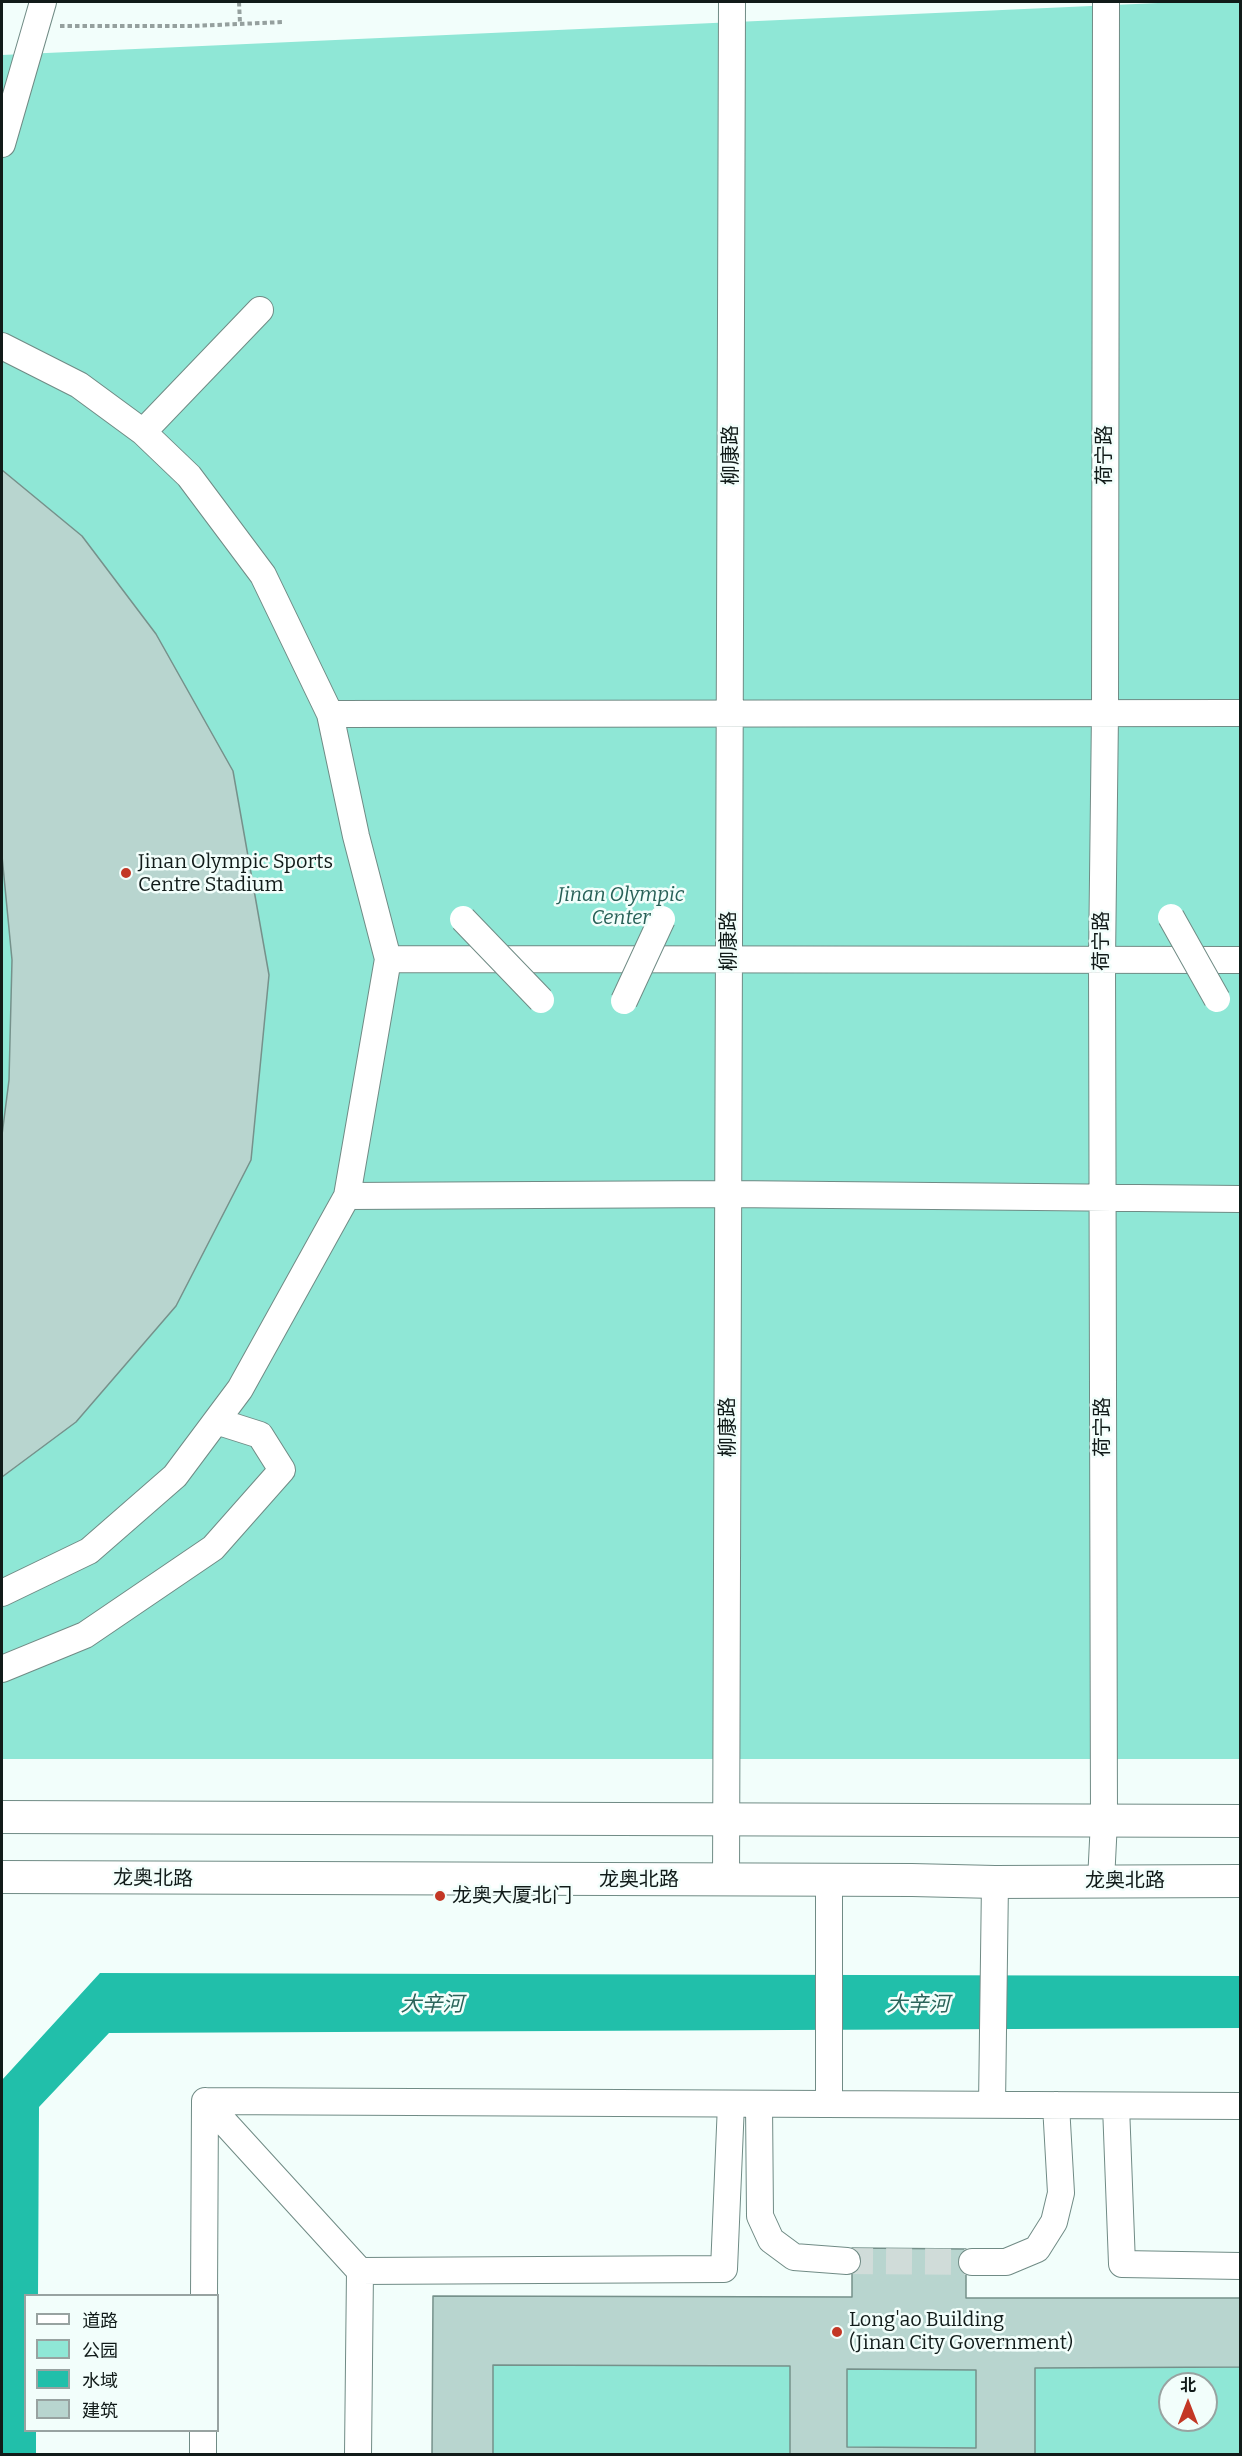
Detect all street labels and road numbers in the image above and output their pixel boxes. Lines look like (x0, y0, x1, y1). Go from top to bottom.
street label: 柳康路 (719, 425, 743, 485)
street label: 荷宁路 (1093, 425, 1117, 485)
street label: 柳康路 (717, 911, 741, 971)
street label: 荷宁路 (1090, 911, 1114, 971)
street label: 柳康路 (716, 1397, 740, 1457)
street label: 荷宁路 (1091, 1397, 1115, 1457)
street label: 龙奥北路 (113, 1866, 193, 1892)
street label: 龙奥北路 (599, 1868, 679, 1892)
street label: 龙奥北路 (1085, 1869, 1165, 1893)

